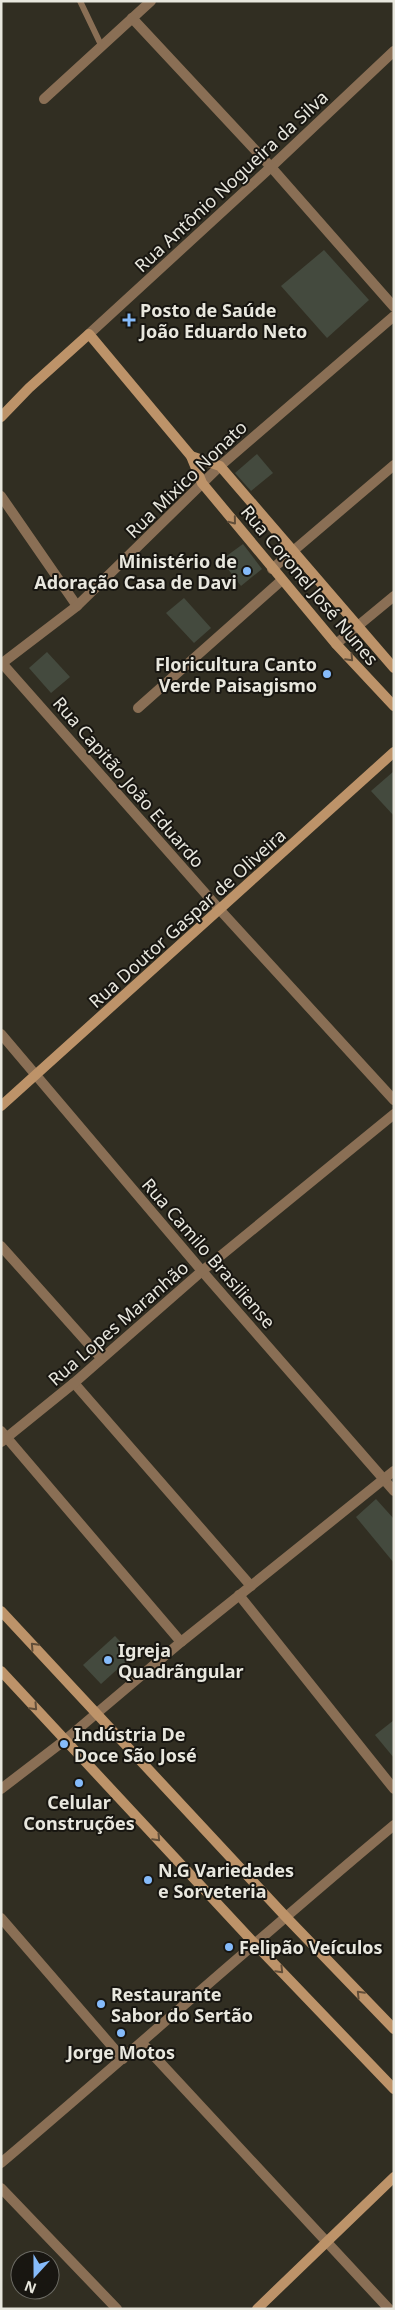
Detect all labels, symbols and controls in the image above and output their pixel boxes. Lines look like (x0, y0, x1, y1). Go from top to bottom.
street label: Rua Antônio Nogueira da Silva (129, 85, 333, 277)
place label: Posto de Saúde João Eduardo Neto (138, 298, 307, 343)
marker: Posto de Saúde João Eduardo Neto (122, 313, 136, 327)
street label: Rua Mixico Nonato (120, 415, 252, 543)
street label: Rua Coronel José Nunes (236, 500, 384, 670)
one-way arrow (228, 515, 236, 524)
place label: Ministério de Adoração Casa de Davi (34, 549, 237, 594)
marker: Ministério de Adoração Casa de Davi (241, 565, 253, 577)
place label: Floricultura Canto Verde Paisagismo (155, 652, 317, 697)
one-way arrow (344, 653, 353, 662)
marker: Floricultura Canto Verde Paisagismo (321, 668, 333, 680)
street label: Rua Capitão João Eduardo (48, 691, 210, 873)
street label: Rua Doutor Gaspar de Oliveira (83, 823, 291, 1013)
street label: Rua Camilo Brasiliense (137, 1173, 281, 1333)
street label: Rua Lopes Maranhão (43, 1255, 193, 1391)
place label: Igreja Quadrãngular (118, 1638, 244, 1683)
one-way arrow (31, 1642, 40, 1651)
marker: Igreja Quadrãngular (102, 1654, 114, 1666)
one-way arrow (28, 1701, 37, 1710)
place label: Indústria De Doce São José (74, 1722, 197, 1767)
marker: Indústria De Doce São José (58, 1738, 70, 1750)
marker: Celular Construções (73, 1777, 85, 1789)
place label: Celular Construções (23, 1790, 135, 1835)
one-way arrow (151, 1833, 160, 1842)
place label: N.G Variedades e Sorveteria (158, 1858, 294, 1903)
marker: N.G Variedades e Sorveteria (142, 1874, 154, 1886)
place label: Felipão Veículos (239, 1935, 383, 1959)
marker: Felipão Veículos (223, 1941, 235, 1953)
one-way arrow (274, 1964, 283, 1973)
place label: Restaurante Sabor do Sertão (111, 1982, 253, 2027)
one-way arrow (357, 1991, 366, 2000)
marker: Restaurante Sabor do Sertão (95, 1998, 107, 2010)
marker: Jorge Motos (115, 2027, 127, 2039)
place label: Jorge Motos (65, 2040, 175, 2064)
north arrow (10, 2250, 60, 2300)
text: N (21, 2277, 39, 2299)

